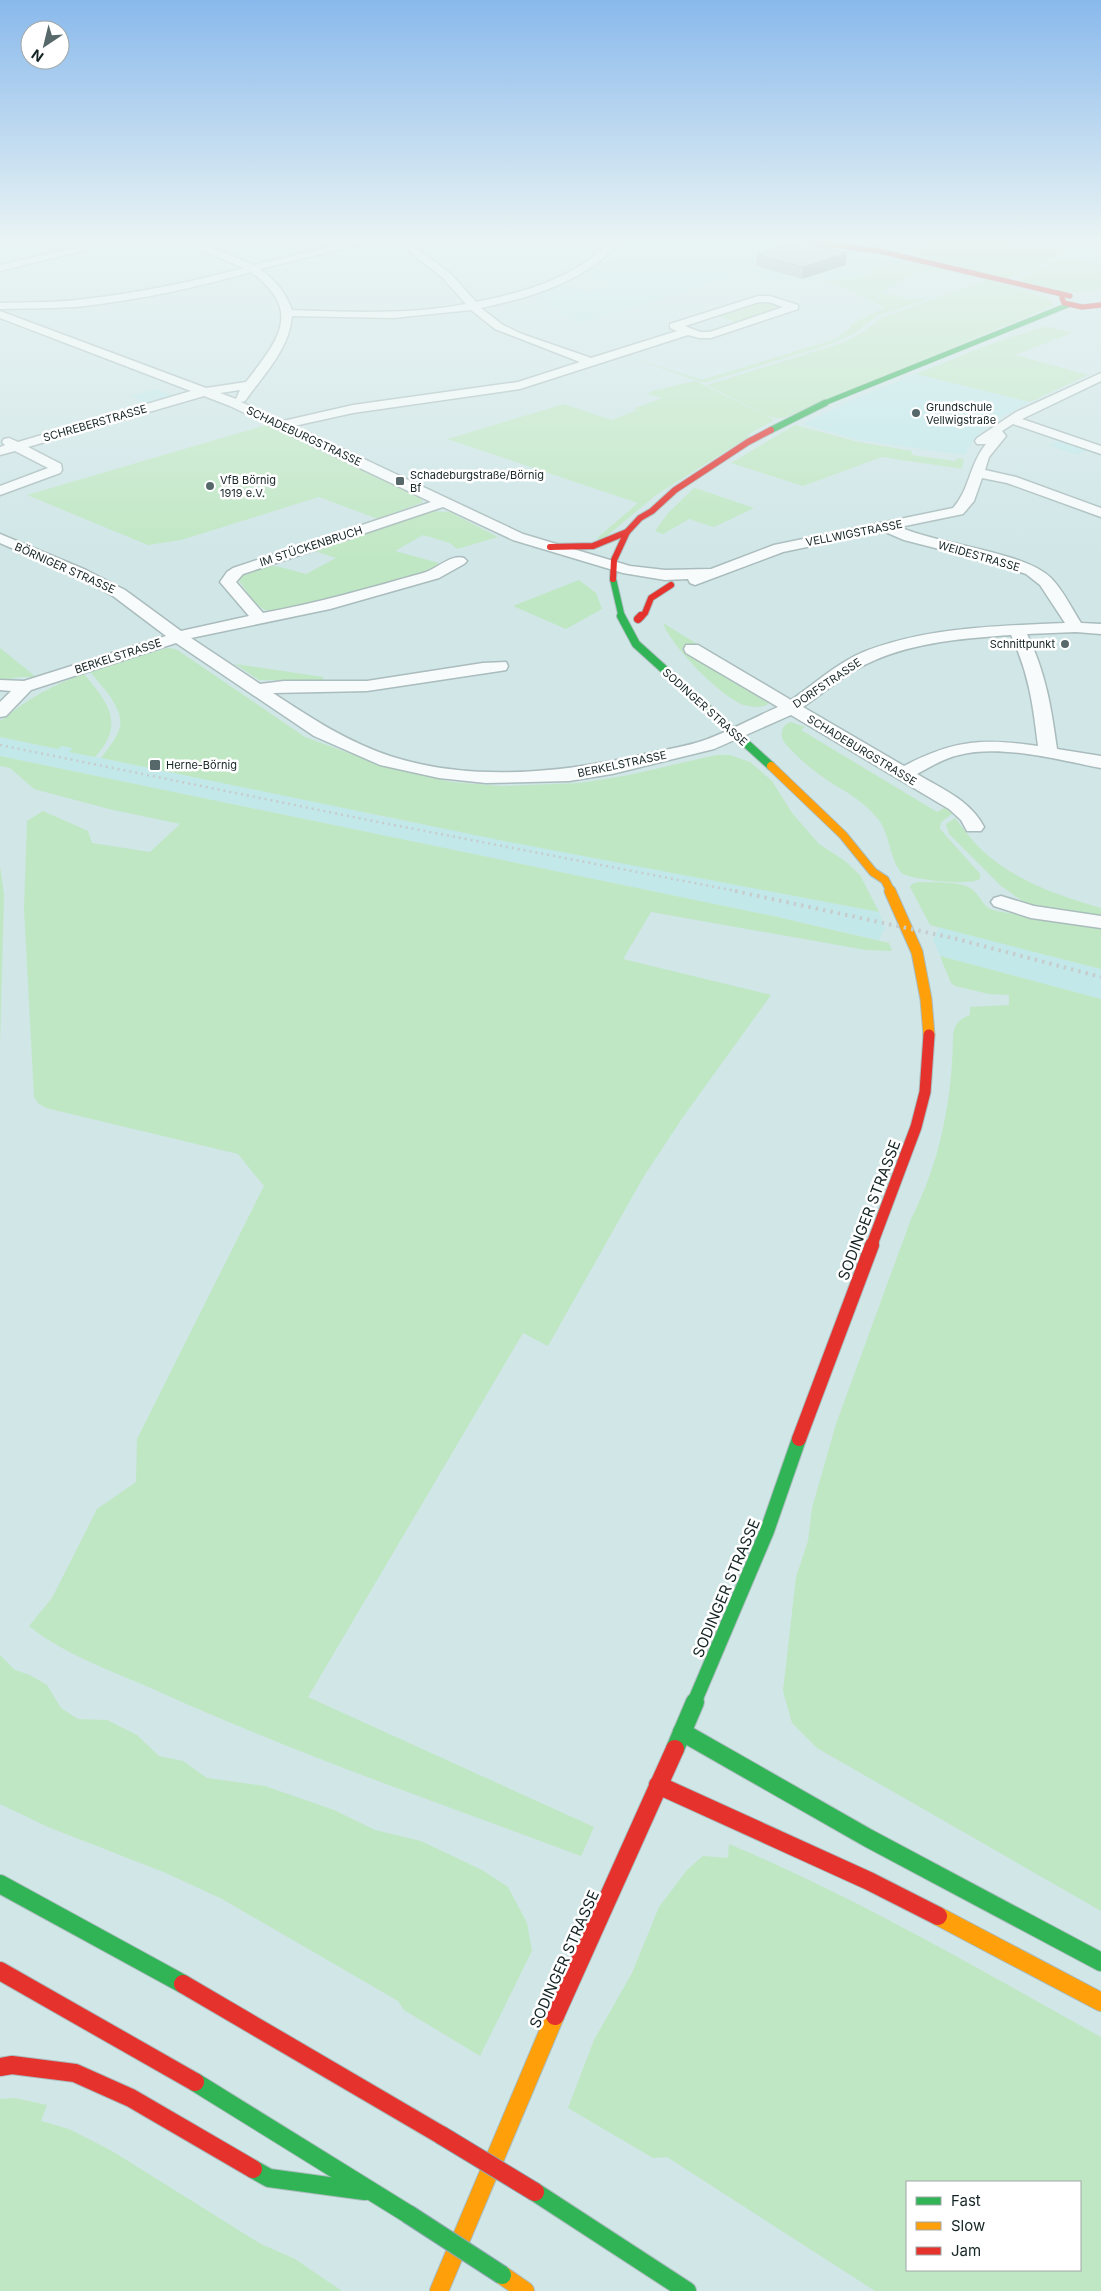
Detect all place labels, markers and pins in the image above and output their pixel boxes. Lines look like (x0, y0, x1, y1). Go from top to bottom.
place label: Grundschule Vellwigstraße (926, 400, 996, 427)
marker: Grundschule Vellwigstraße (910, 407, 922, 419)
place label: Schadeburgstraße/Börnig Bf (410, 468, 544, 495)
place label: VfB Börnig 1919 e.V. (220, 473, 276, 500)
marker: Schadeburgstraße/Börnig Bf (394, 475, 406, 487)
marker: VfB Börnig 1919 e.V. (204, 480, 216, 492)
place label: Schnittpunkt (990, 637, 1055, 651)
marker: Schnittpunkt (1059, 638, 1071, 650)
marker: Herne-Börnig (148, 758, 162, 772)
place label: Herne-Börnig (166, 758, 237, 772)

